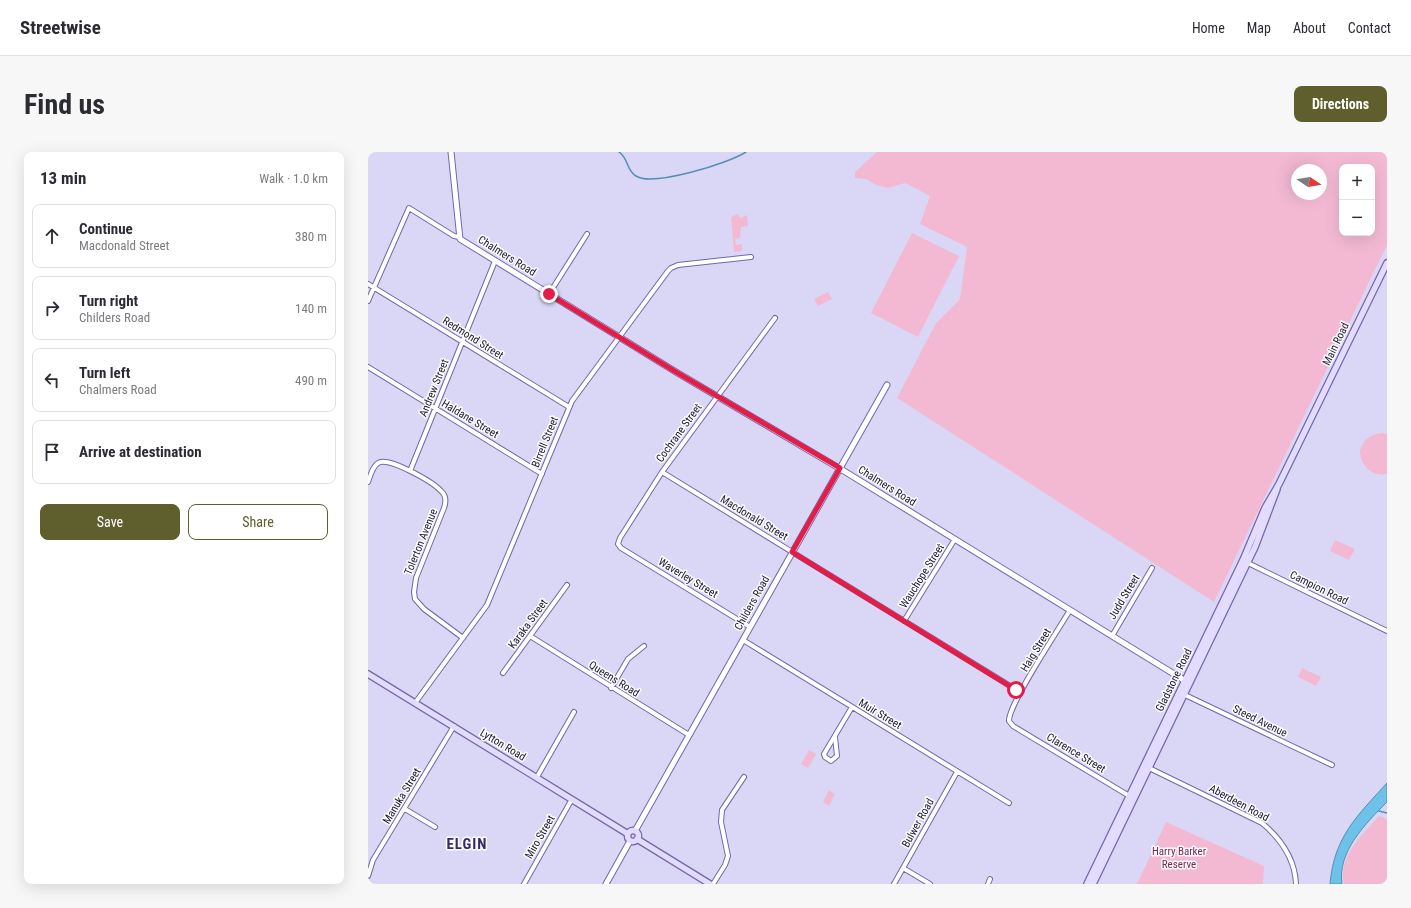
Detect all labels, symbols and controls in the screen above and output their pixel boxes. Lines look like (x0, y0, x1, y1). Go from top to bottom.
text: Streetwise (20, 16, 101, 39)
text: Home (1192, 20, 1225, 36)
text: Map (1247, 20, 1271, 36)
text: About (1293, 20, 1326, 36)
text: Contact (1348, 20, 1391, 36)
button: Directions (1294, 86, 1387, 122)
text: Find us (24, 88, 105, 121)
north arrow (1291, 164, 1327, 200)
map controls (1339, 164, 1375, 236)
button: + (1339, 164, 1375, 200)
text: 13 min (40, 168, 86, 188)
text: Walk · 1.0 km (259, 171, 328, 186)
button: − (1339, 200, 1375, 236)
text: Continue (79, 220, 133, 238)
icon: ahead (41, 225, 63, 247)
text: 380 m (295, 229, 327, 244)
street label: Chalmers Road (476, 233, 538, 279)
text: Macdonald Street (79, 238, 169, 253)
route end (540, 285, 558, 303)
text: Turn right (79, 292, 138, 310)
icon: right (41, 297, 63, 319)
text: 140 m (295, 301, 327, 316)
text: Childers Road (79, 310, 150, 325)
street label: Redmond Street (440, 314, 506, 362)
street label: Main Road (1320, 320, 1352, 368)
street label: Andrew Street (417, 357, 451, 419)
text: Turn left (79, 364, 130, 382)
icon: left (41, 369, 63, 391)
text: 490 m (295, 373, 327, 388)
text: Chalmers Road (79, 382, 157, 397)
street label: Haldane Street (439, 397, 501, 441)
street label: Cochrane Street (653, 401, 705, 465)
street label: Birrell Street (529, 415, 561, 469)
icon: arrive (41, 441, 63, 463)
text: Arrive at destination (79, 443, 202, 461)
street label: Chalmers Road (856, 463, 918, 509)
street label: Macdonald Street (718, 493, 790, 543)
button: Save (40, 504, 180, 540)
button: Share (188, 504, 328, 540)
street label: Tolerton Avenue (402, 507, 440, 577)
street label: Wauchope Street (897, 541, 947, 611)
street label: Waverley Street (656, 555, 720, 601)
street label: Campion Road (1288, 568, 1350, 608)
street label: Judd Street (1106, 572, 1142, 622)
street label: Childers Road (732, 574, 772, 632)
street label: Karaka Street (506, 597, 550, 651)
street label: Haig Street (1018, 626, 1054, 674)
street label: Gladstone Road (1153, 646, 1195, 714)
street label: Queens Road (586, 658, 642, 700)
route start (1007, 681, 1025, 699)
street label: Muir Street (856, 696, 904, 732)
street label: Steed Avenue (1231, 702, 1289, 740)
street label: Lytton Road (478, 726, 528, 764)
street label: Clarence Street (1044, 730, 1108, 776)
street label: Manuka Street (380, 766, 424, 826)
street label: Aberdeen Road (1207, 782, 1271, 824)
street label: Bulwer Road (899, 796, 937, 850)
street label: Miro Street (522, 813, 558, 861)
district label: ELGIN (446, 835, 488, 853)
park label: Harry Barker Reserve (1152, 845, 1207, 871)

